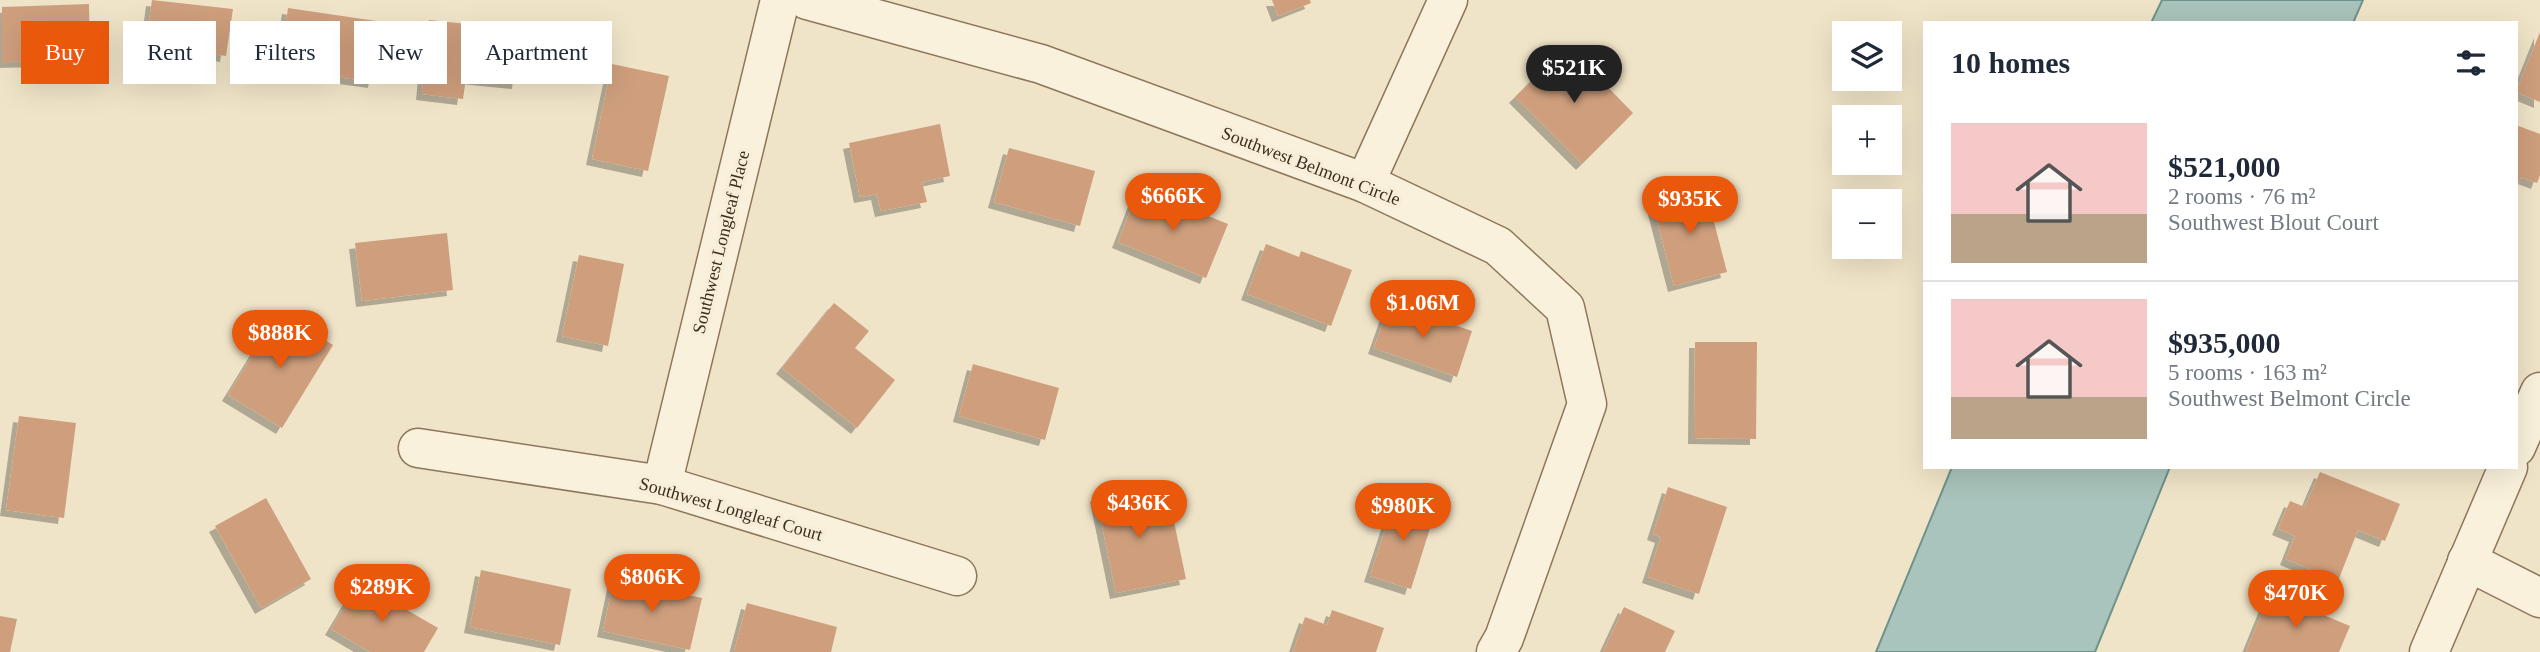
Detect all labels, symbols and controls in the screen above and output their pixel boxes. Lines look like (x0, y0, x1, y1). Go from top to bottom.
chip: Buy (21, 21, 109, 84)
chip: Rent (123, 21, 216, 84)
chip: Filters (230, 21, 340, 84)
chip: New (354, 21, 447, 84)
chip: Apartment (461, 21, 612, 84)
map controls (1832, 21, 1902, 259)
button: layers (1832, 21, 1902, 91)
icon: filters (2452, 44, 2490, 82)
pin: $521K (1525, 46, 1623, 105)
text: 10 homes (1951, 46, 2070, 79)
text: $521K (1542, 55, 1606, 80)
button: + (1832, 105, 1902, 175)
street label: Southwest Belmont Circle (1219, 123, 1403, 209)
street label: Southwest Longleaf Place (689, 148, 753, 336)
text: $521,000 (2168, 150, 2281, 183)
icon: home (2007, 151, 2091, 235)
pin: $666K (1124, 174, 1222, 233)
pin: $935K (1641, 176, 1739, 236)
text: $666K (1141, 183, 1205, 208)
text: 2 rooms · 76 m² (2168, 184, 2315, 209)
text: $935K (1658, 186, 1722, 211)
button: − (1832, 189, 1902, 259)
text: Southwest Blout Court (2168, 210, 2379, 235)
pin: $1.06M (1366, 280, 1480, 340)
text: $1.06M (1386, 290, 1460, 315)
pin: $888K (231, 310, 329, 370)
text: $888K (248, 320, 312, 345)
text: $935,000 (2168, 326, 2281, 359)
icon: home (2007, 327, 2091, 411)
text: 5 rooms · 163 m² (2168, 360, 2327, 385)
text: Southwest Belmont Circle (2168, 386, 2411, 411)
street label: Southwest Longleaf Court (637, 473, 825, 545)
pin: $436K (1090, 480, 1188, 540)
pin: $980K (1354, 484, 1452, 543)
text: $436K (1107, 490, 1171, 515)
text: $980K (1371, 493, 1435, 518)
pin: $806K (603, 554, 701, 614)
pin: $289K (333, 564, 431, 624)
text: $806K (620, 564, 684, 589)
pin: $470K (2247, 570, 2345, 630)
text: $289K (350, 574, 414, 599)
text: $470K (2264, 580, 2328, 605)

